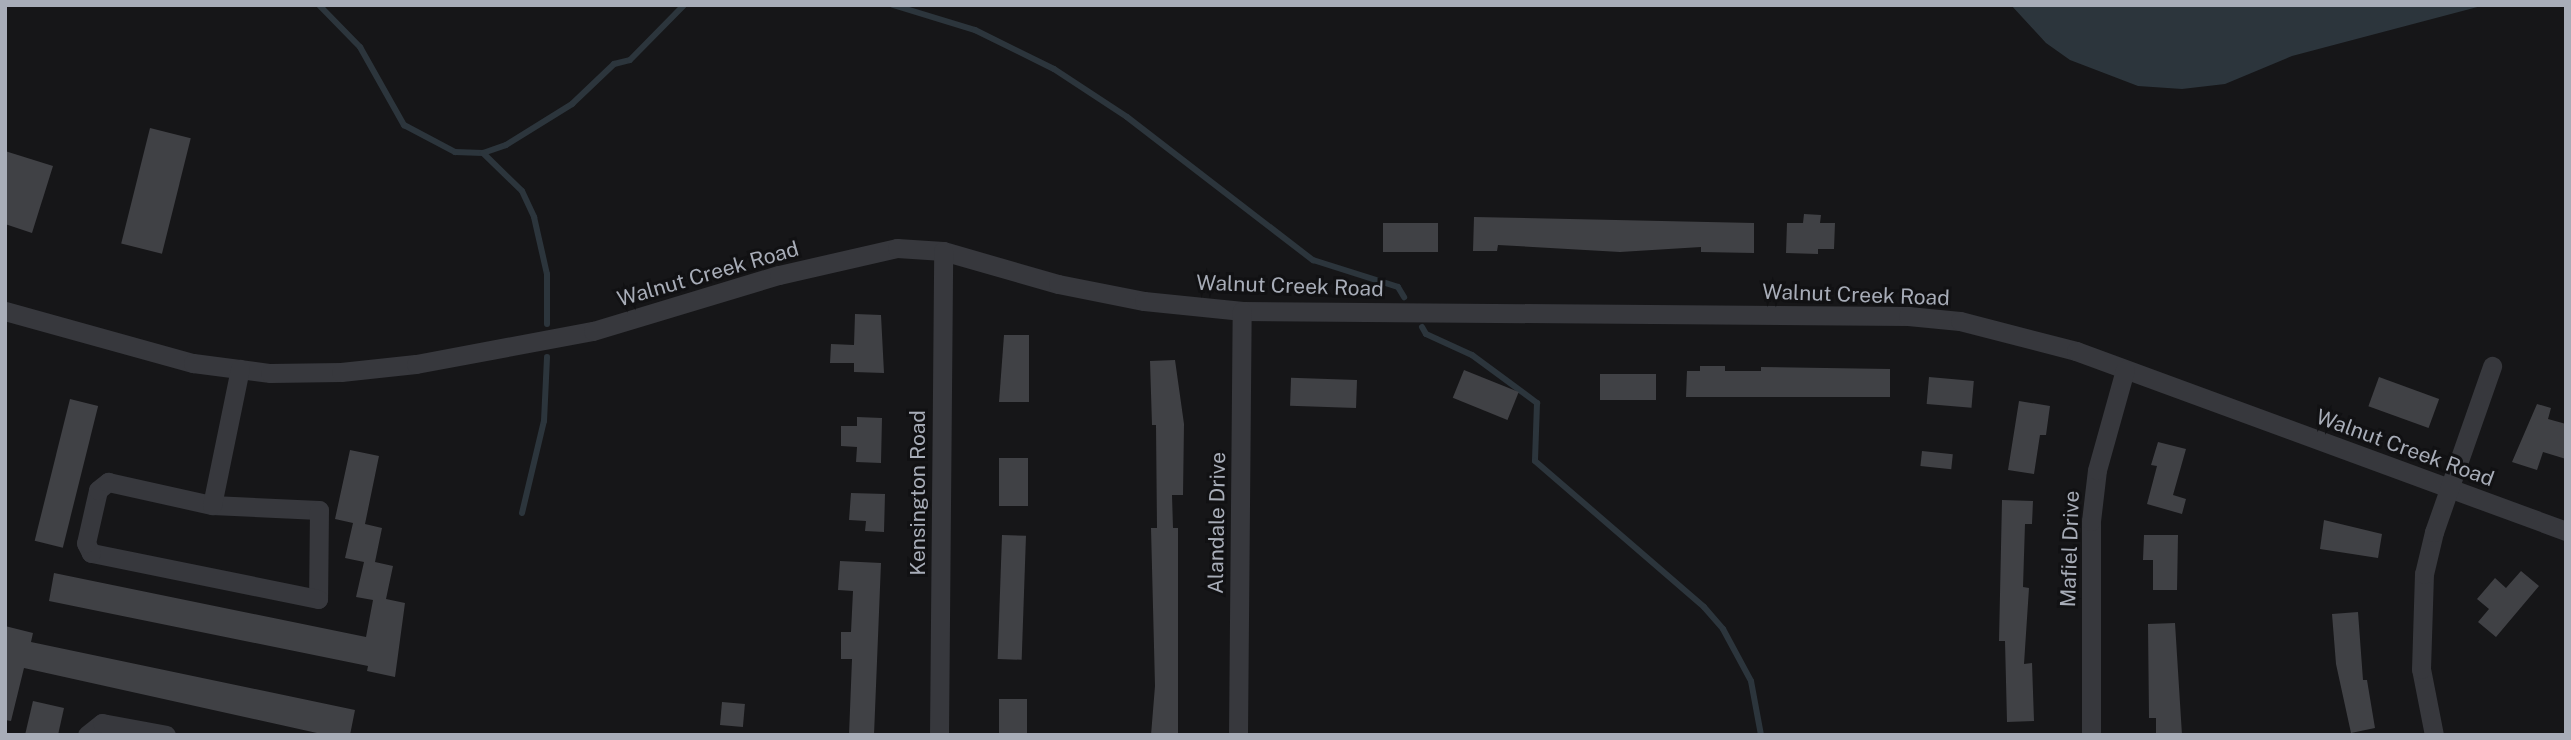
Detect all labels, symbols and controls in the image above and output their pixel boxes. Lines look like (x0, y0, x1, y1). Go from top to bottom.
street label: Walnut Creek Road (614, 236, 802, 312)
street label: Walnut Creek Road (1196, 270, 1384, 302)
street label: Walnut Creek Road (1762, 279, 1950, 311)
street label: Walnut Creek Road (2313, 404, 2497, 492)
street label: Kensington Road (905, 410, 931, 576)
street label: Alandale Drive (1203, 452, 1231, 594)
street label: Mafiel Drive (2055, 490, 2085, 608)

